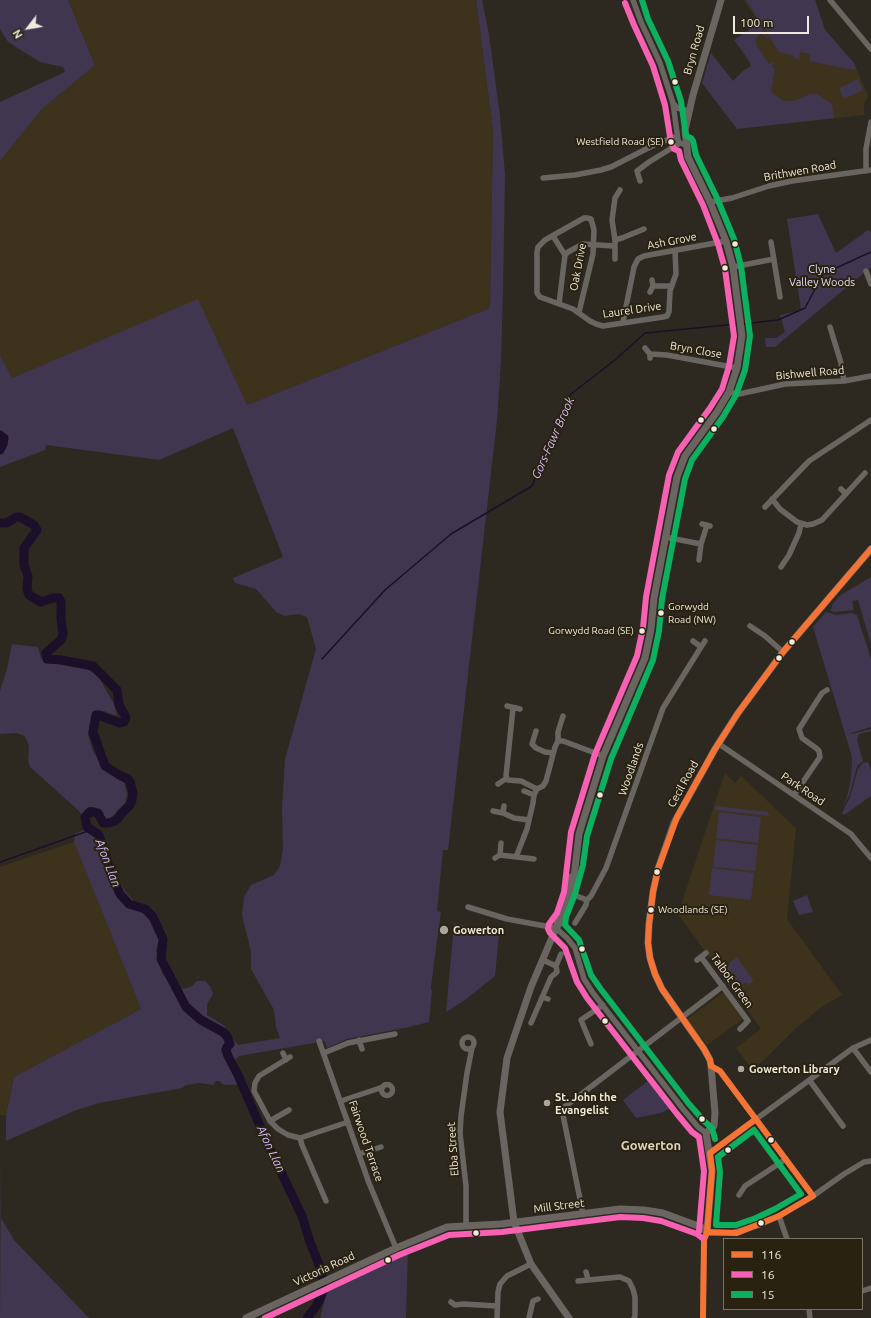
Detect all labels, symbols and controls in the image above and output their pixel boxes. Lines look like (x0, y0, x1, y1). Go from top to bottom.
north arrow (8, 8, 48, 48)
scale bar (735, 8, 811, 34)
text: 100 m (740, 16, 773, 29)
street label: Bryn Road (681, 24, 707, 76)
text: N (10, 28, 25, 41)
unlabelled marker (670, 77, 680, 87)
place label: Westfield Road (SE) (576, 136, 664, 148)
marker: Westfield Road (SE) (666, 137, 676, 147)
street label: Brithwen Road (763, 158, 837, 184)
street label: Ash Grove (646, 230, 698, 252)
unlabelled marker (730, 239, 740, 249)
street label: Oak Drive (567, 242, 589, 292)
park label: Clyne Valley Woods (789, 262, 855, 288)
unlabelled marker (720, 263, 730, 273)
street label: Laurel Drive (602, 299, 662, 321)
street label: Bryn Close (669, 339, 723, 361)
street label: Bishwell Road (775, 363, 845, 383)
water label: Gors-Fawr Brook (529, 395, 577, 481)
unlabelled marker (696, 415, 706, 425)
unlabelled marker (709, 424, 719, 434)
place label: Gorwydd Road (NW) (668, 601, 716, 624)
marker: Gorwydd Road (NW) (656, 608, 666, 618)
place label: Gorwydd Road (SE) (548, 625, 634, 637)
marker: Gorwydd Road (SE) (637, 626, 647, 636)
unlabelled marker (787, 637, 797, 647)
unlabelled marker (774, 653, 784, 663)
street label: Woodlands (616, 741, 646, 797)
street label: Cecil Road (665, 758, 701, 810)
street label: Park Road (779, 770, 827, 808)
unlabelled marker (595, 790, 605, 800)
water label: Afon Llan (92, 837, 124, 889)
unlabelled marker (652, 867, 662, 877)
place label: Woodlands (SE) (658, 904, 728, 916)
marker: Woodlands (SE) (646, 905, 656, 915)
place label: Gowerton (453, 923, 504, 937)
marker: Gowerton (438, 924, 450, 936)
unlabelled marker (577, 944, 587, 954)
street label: Talbot Green (708, 951, 756, 1011)
unlabelled marker (600, 1016, 610, 1026)
place label: Gowerton Library (749, 1062, 840, 1076)
marker: Gowerton Library (736, 1064, 746, 1074)
place label: St. John the Evangelist (555, 1090, 617, 1116)
marker: St. John the Evangelist (542, 1098, 552, 1108)
street label: Fairwood Terrace (346, 1099, 386, 1183)
unlabelled marker (697, 1114, 707, 1124)
street label: Elba Street (445, 1121, 461, 1177)
water label: Afon Llan (254, 1123, 288, 1175)
unlabelled marker (766, 1135, 776, 1145)
district label: Gowerton (621, 1138, 681, 1154)
unlabelled marker (723, 1145, 733, 1155)
street label: Mill Street (533, 1196, 585, 1216)
unlabelled marker (756, 1218, 766, 1228)
unlabelled marker (471, 1228, 481, 1238)
legend (723, 1238, 863, 1310)
text: 116 (761, 1248, 781, 1261)
street label: Victoria Road (291, 1249, 357, 1289)
unlabelled marker (383, 1255, 393, 1265)
text: 16 (761, 1268, 775, 1281)
text: 15 (761, 1288, 775, 1301)

